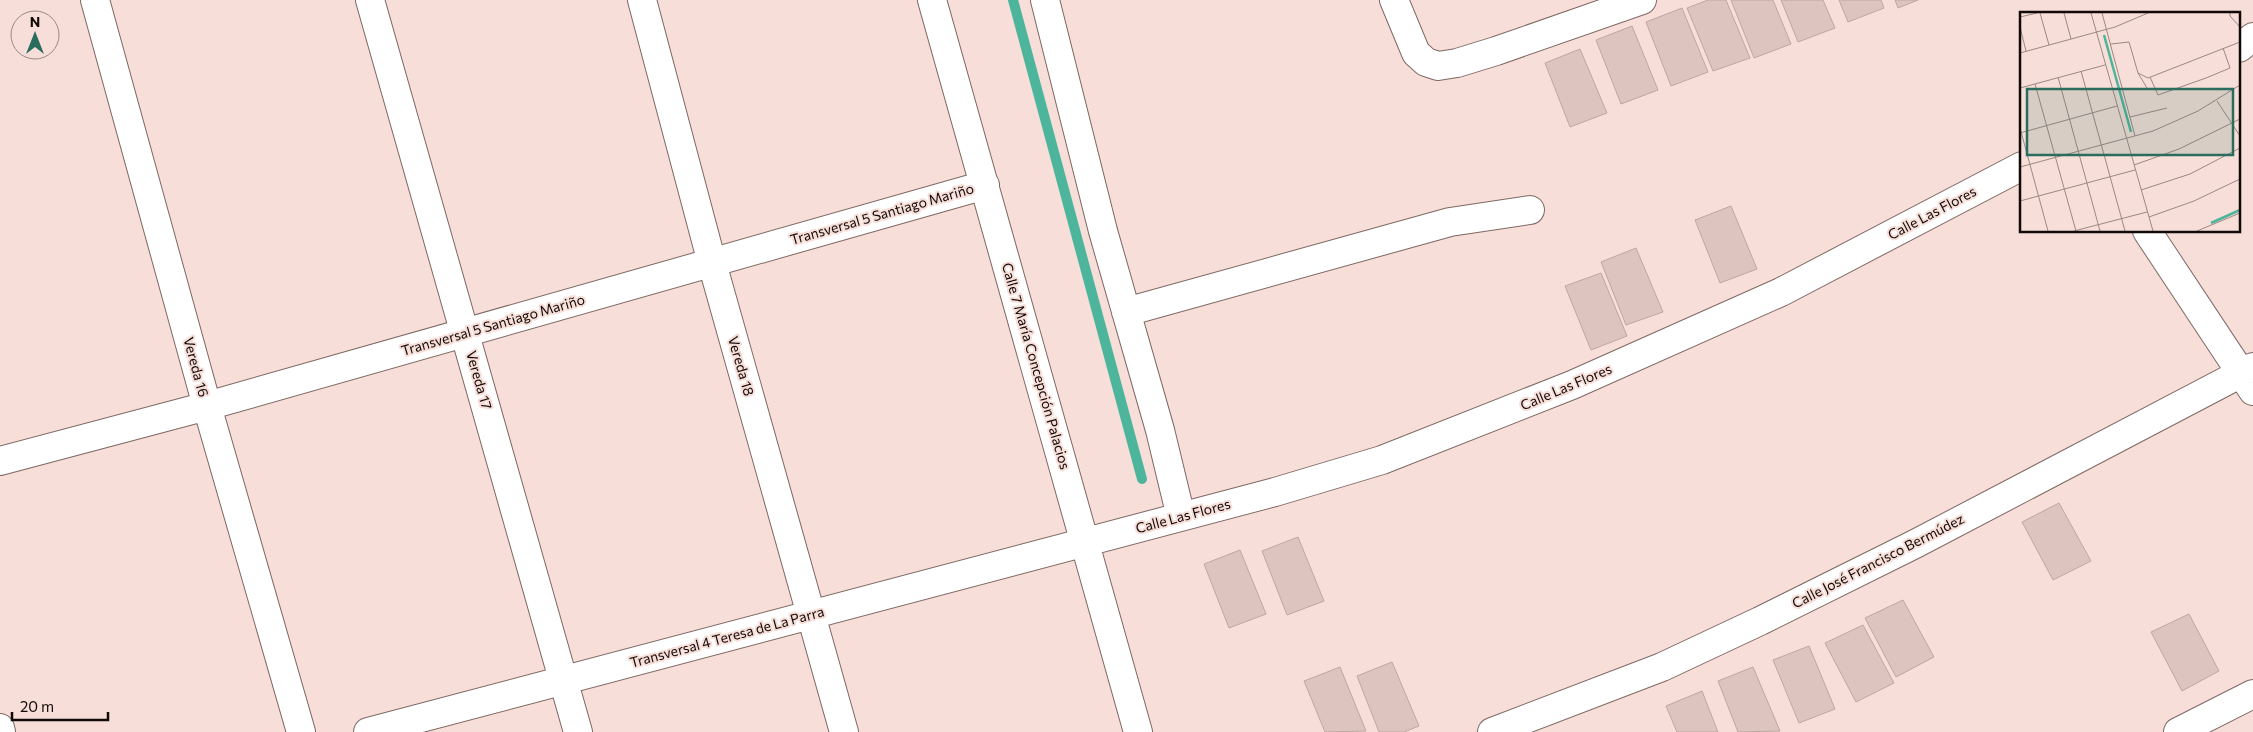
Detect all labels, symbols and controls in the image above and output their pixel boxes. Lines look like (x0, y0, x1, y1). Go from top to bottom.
north arrow (10, 10, 60, 60)
inset map (2020, 12, 2240, 232)
text: N (30, 13, 40, 30)
street label: Transversal 5 Santiago Mariño (788, 179, 976, 248)
street label: Calle Las Flores (1885, 182, 1979, 243)
street label: Calle 7 María Concepción Palacios (999, 261, 1074, 471)
street label: Transversal 5 Santiago Mariño (399, 290, 587, 359)
street label: Vereda 18 (725, 334, 758, 398)
street label: Vereda 16 (180, 335, 213, 399)
street label: Vereda 17 (463, 349, 496, 411)
street label: Calle Las Flores (1518, 360, 1614, 413)
street label: Calle Las Flores (1134, 495, 1232, 536)
street label: Calle José Francisco Bermúdez (1789, 510, 1967, 611)
street label: Transversal 4 Teresa de La Parra (628, 602, 826, 671)
scale bar (12, 690, 109, 722)
text: 20 m (20, 697, 54, 715)

